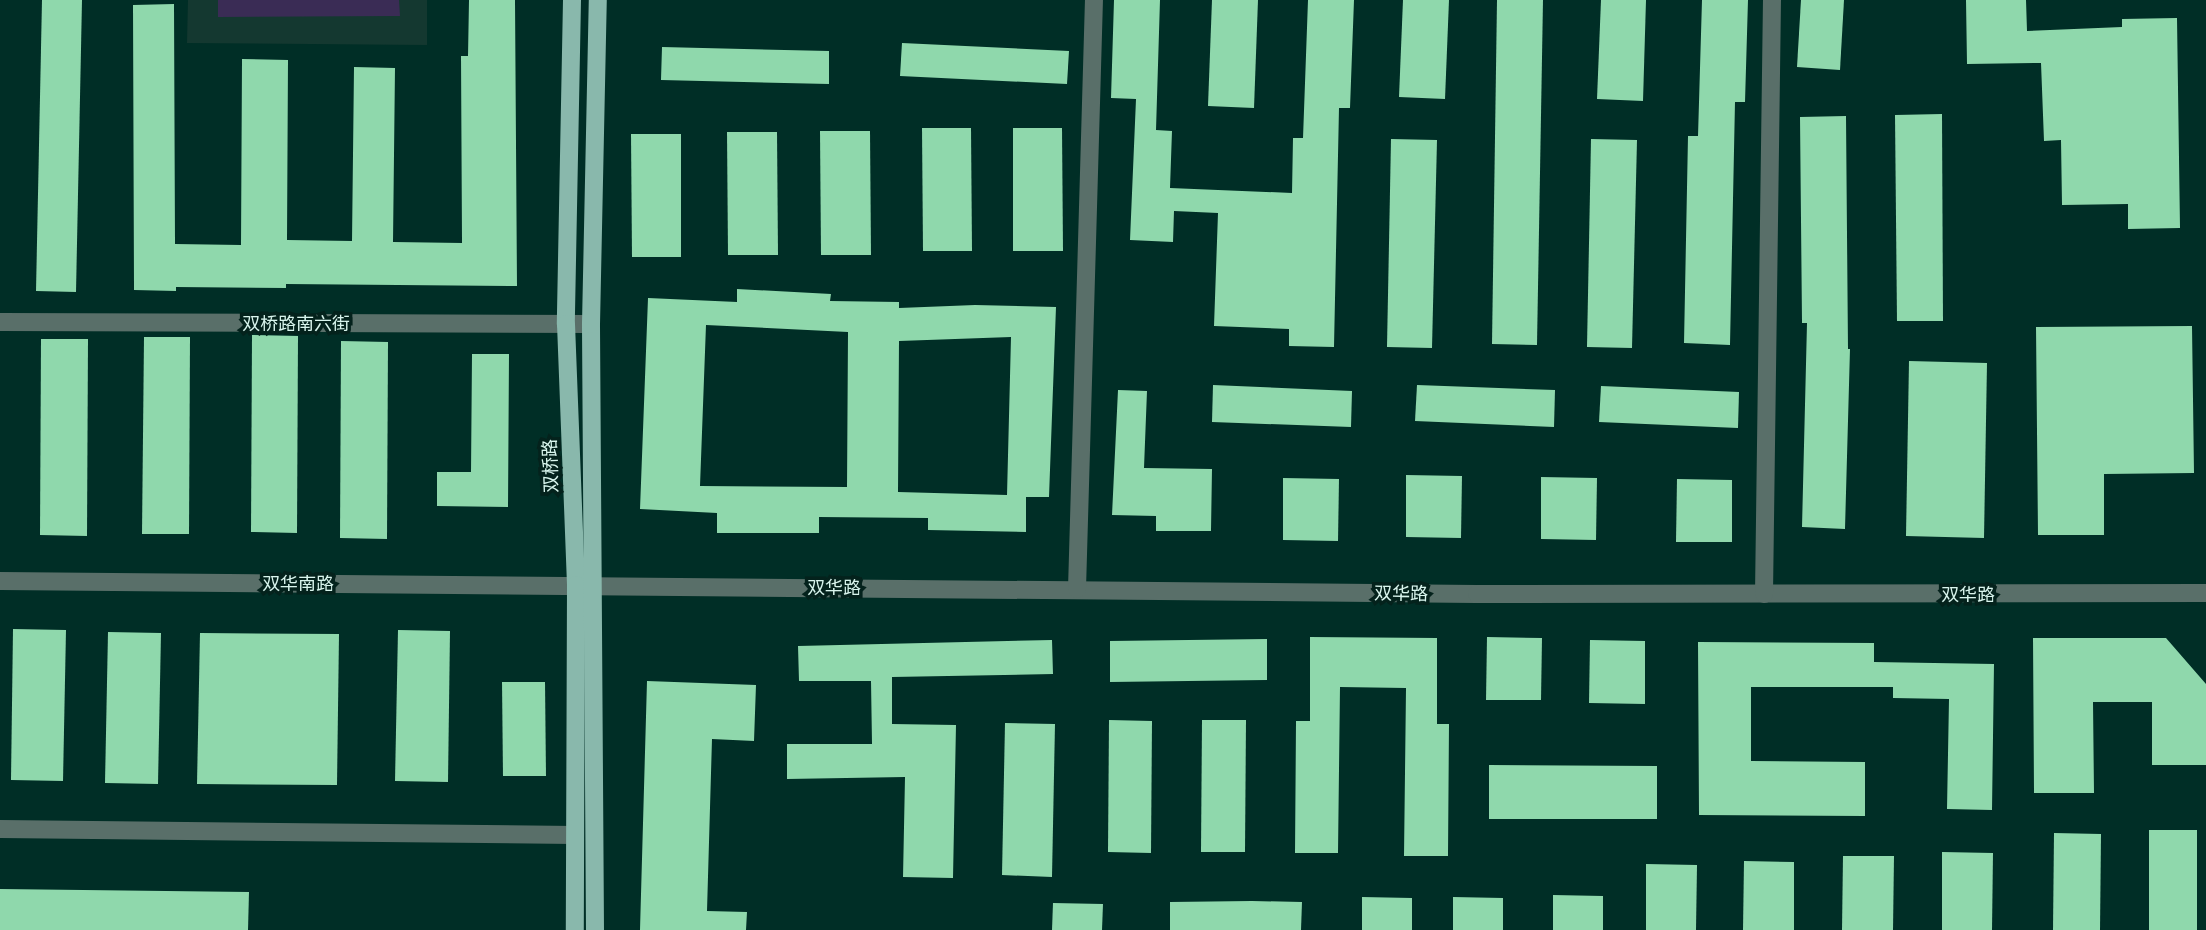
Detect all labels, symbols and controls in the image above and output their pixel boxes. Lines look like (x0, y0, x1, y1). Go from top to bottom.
street label: 双桥路南六街 (242, 312, 350, 334)
street label: 双桥路 (538, 439, 562, 493)
street label: 双华南路 (262, 572, 334, 594)
street label: 双华路 (807, 576, 861, 598)
street label: 双华路 (1374, 582, 1428, 604)
street label: 双华路 (1941, 583, 1995, 605)

